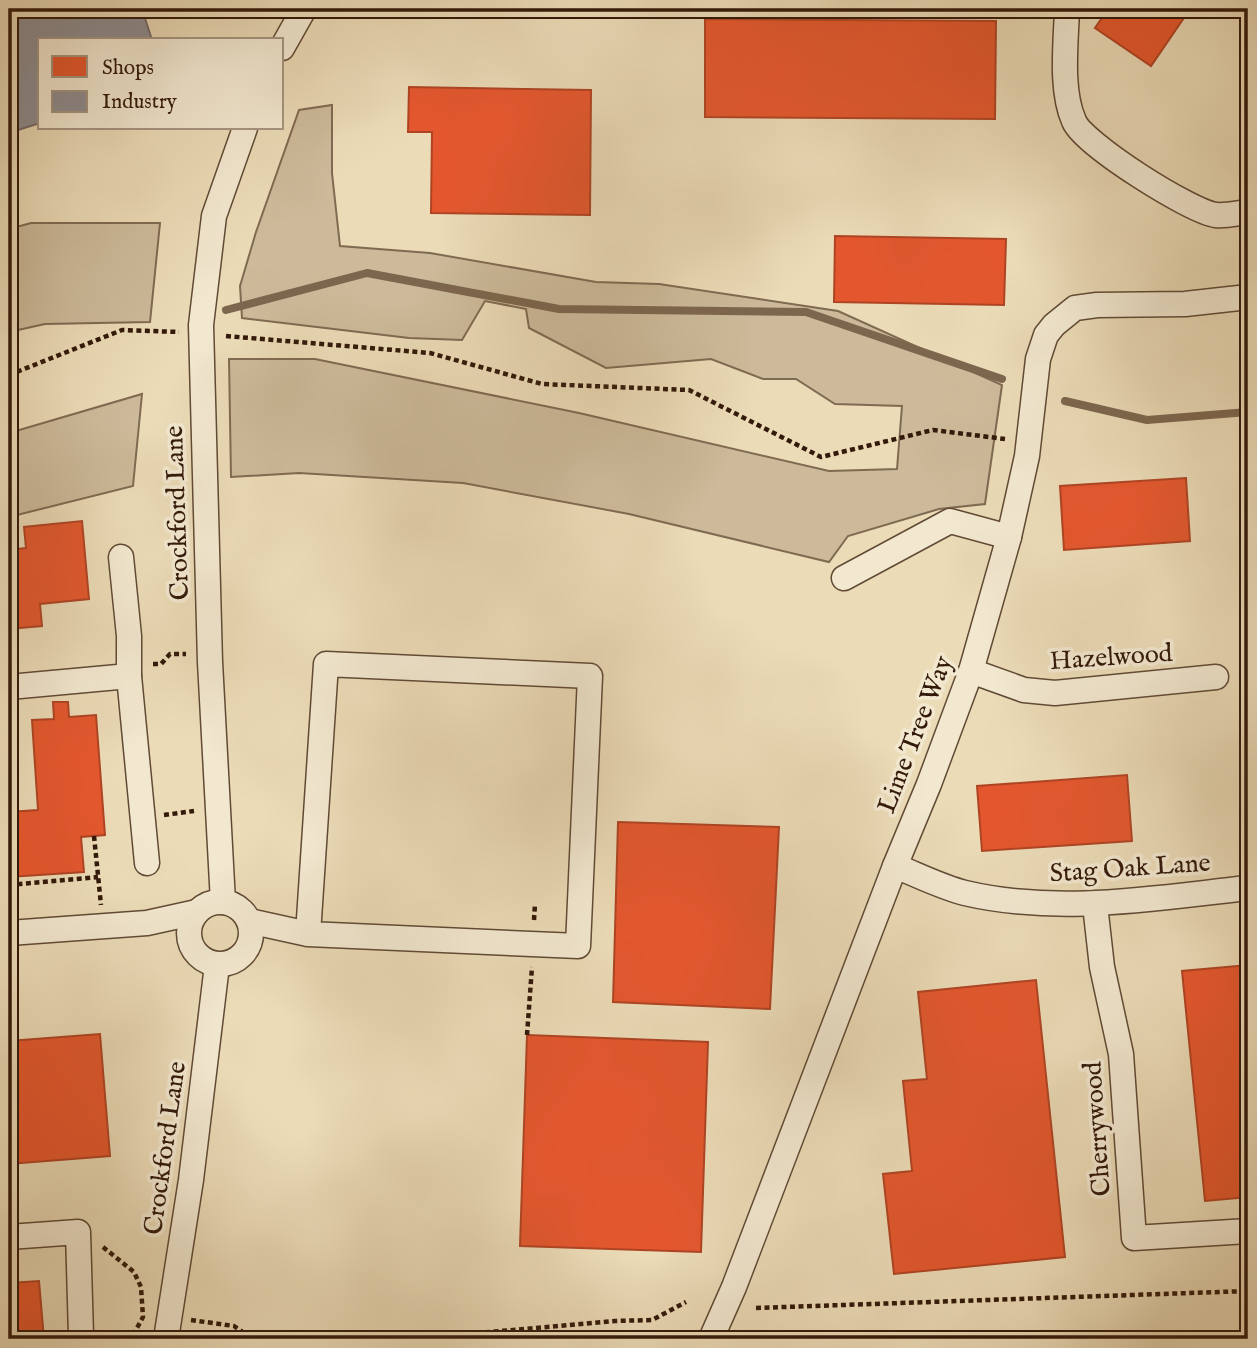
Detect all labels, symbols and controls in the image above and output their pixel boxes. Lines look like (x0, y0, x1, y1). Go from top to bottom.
legend (38, 38, 284, 130)
text: Shops (102, 55, 154, 82)
text: Industry (102, 89, 178, 116)
street label: Crockford Lane (158, 425, 197, 601)
street label: Hazelwood (1049, 637, 1174, 678)
street label: Lime Tree Way (870, 651, 961, 818)
street label: Stag Oak Lane (1049, 846, 1212, 891)
street label: Crockford Lane (137, 1059, 194, 1237)
street label: Cherrywood (1076, 1060, 1119, 1197)

